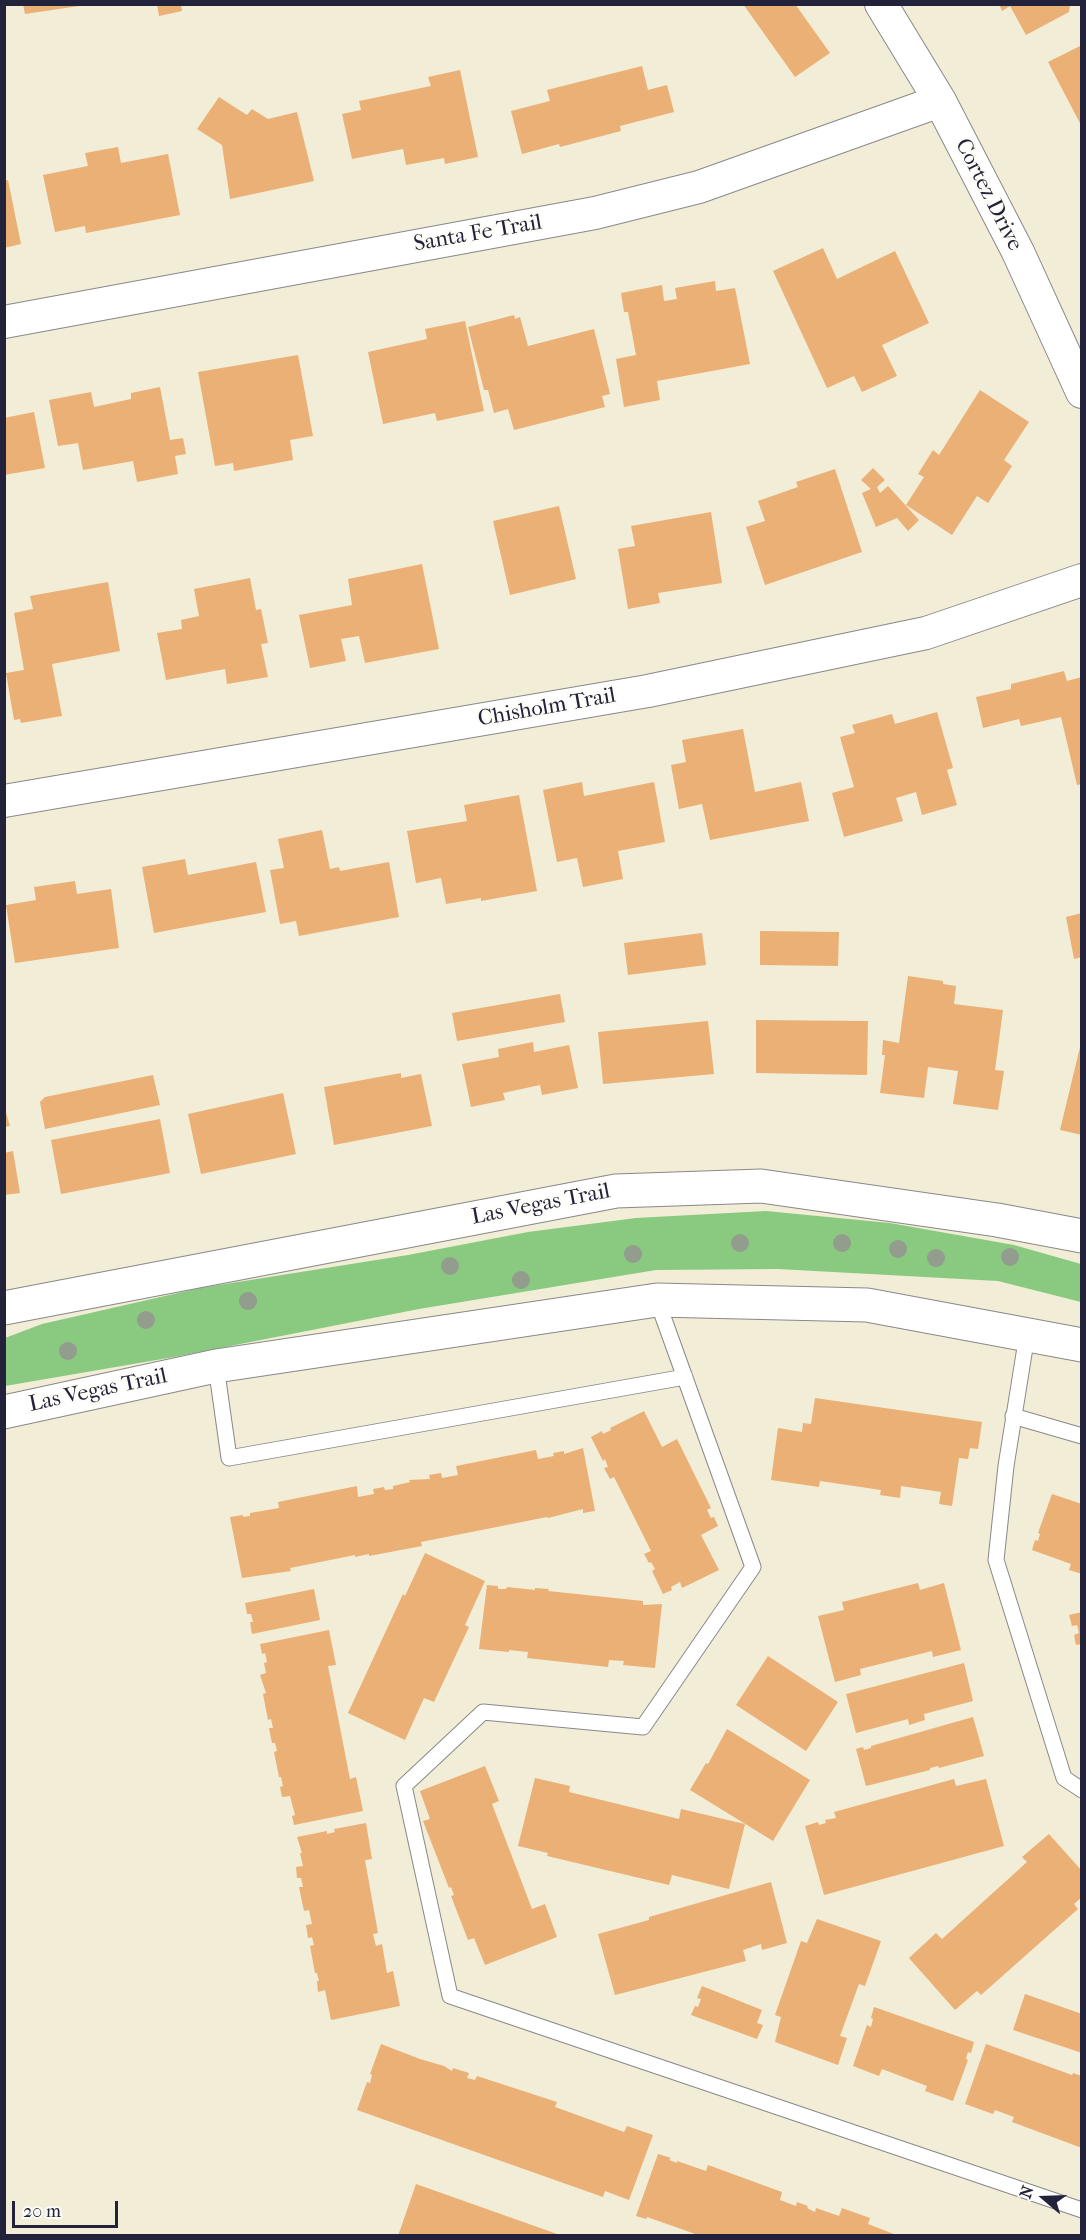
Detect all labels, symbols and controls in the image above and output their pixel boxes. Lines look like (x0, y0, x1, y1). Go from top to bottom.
street label: Cortez Drive (948, 135, 1028, 255)
street label: Santa Fe Trail (412, 210, 544, 258)
street label: Chisholm Trail (476, 683, 618, 733)
street label: Las Vegas Trail (470, 1179, 612, 1231)
street label: Las Vegas Trail (27, 1363, 169, 1419)
north arrow (1014, 2168, 1074, 2228)
text: N (1016, 2183, 1037, 2201)
scale bar (15, 2189, 122, 2227)
text: 20 m (23, 2201, 61, 2222)

